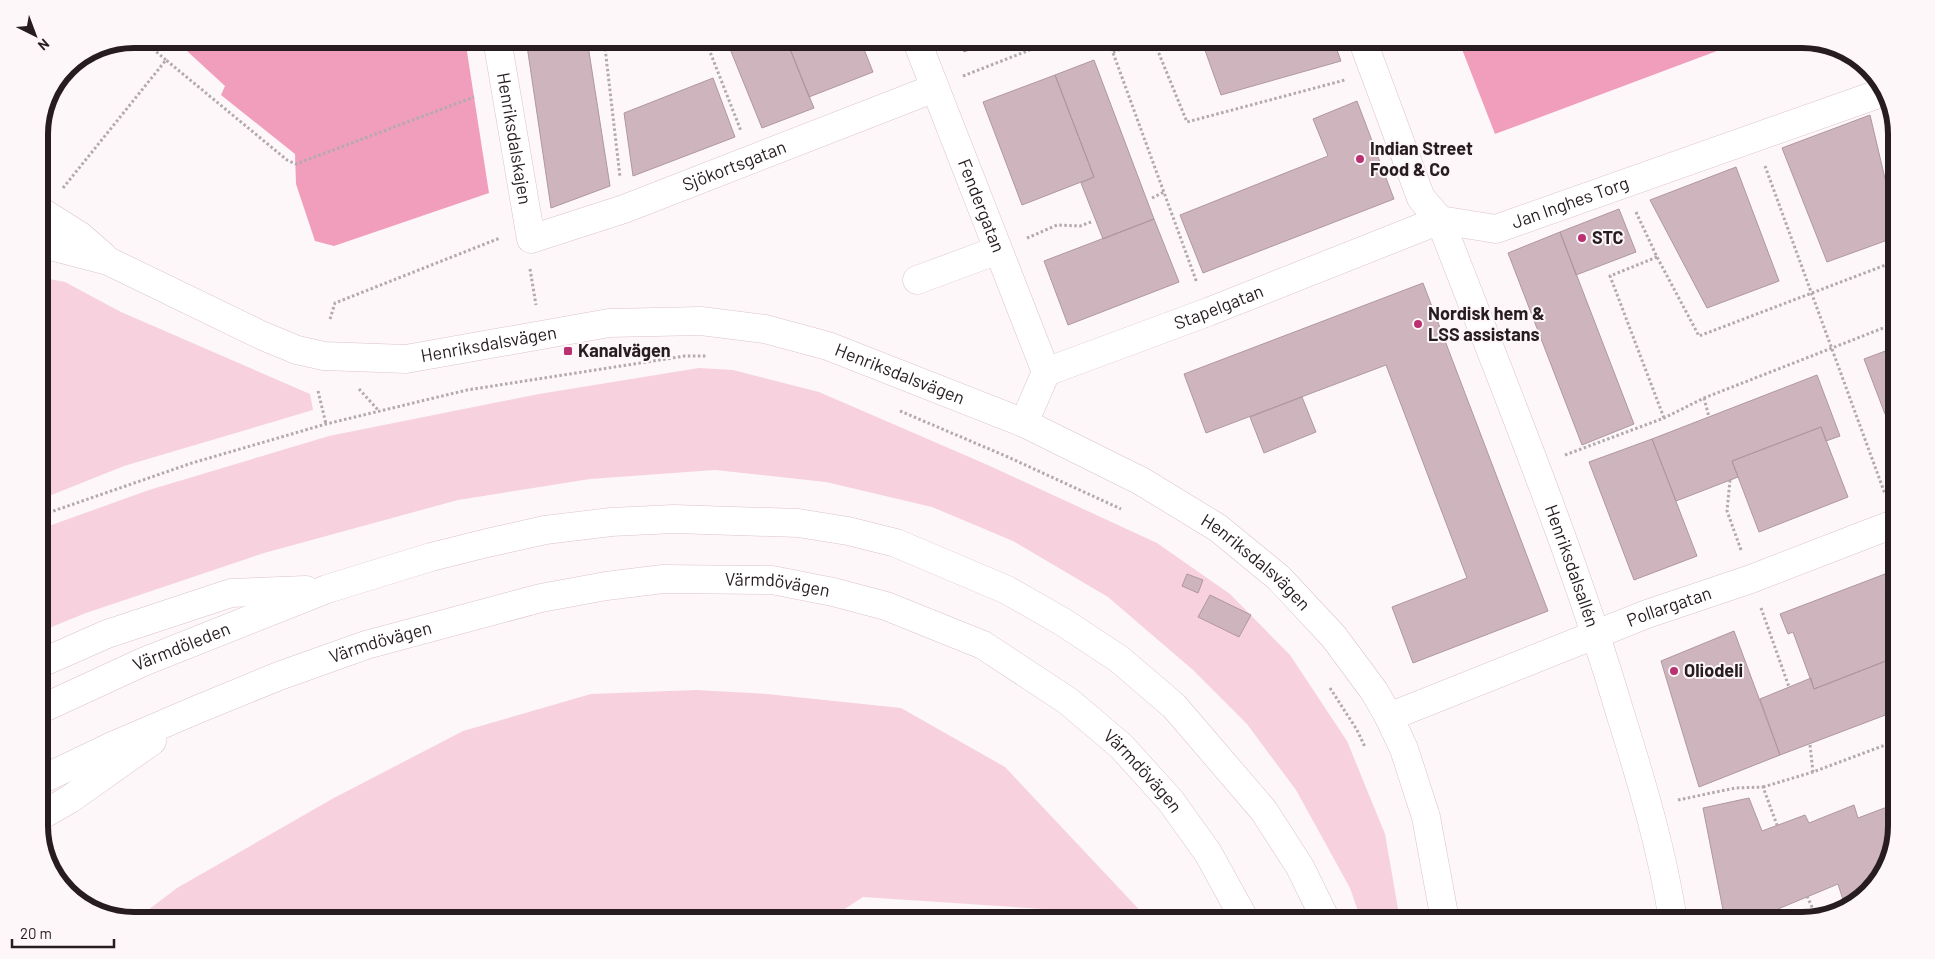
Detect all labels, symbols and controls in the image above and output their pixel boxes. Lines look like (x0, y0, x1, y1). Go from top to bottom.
north arrow (10, 10, 60, 60)
text: N (35, 36, 53, 54)
street label: Henriksdalskajen (493, 71, 537, 206)
street label: Sjökortsgatan (679, 135, 789, 195)
place label: Indian Street Food & Co (1370, 137, 1473, 180)
marker: Indian Street Food & Co (1354, 153, 1366, 165)
street label: Fendergatan (954, 155, 1010, 255)
street label: Jan Inghes Torg (1508, 171, 1631, 233)
place label: STC (1592, 226, 1624, 248)
marker: STC (1576, 232, 1588, 244)
street label: Stapelgatan (1171, 279, 1266, 334)
place label: Nordisk hem & LSS assistans (1428, 302, 1545, 345)
marker: Nordisk hem & LSS assistans (1412, 318, 1424, 330)
street label: Henriksdalsvägen (419, 320, 558, 366)
street label: Henriksdalsvägen (832, 338, 968, 409)
place label: Kanalvägen (578, 339, 671, 361)
marker: Kanalvägen (562, 345, 574, 357)
street label: Henriksdalsallén (1541, 501, 1604, 630)
street label: Henriksdalsvägen (1197, 508, 1315, 615)
street label: Värmdövägen (725, 568, 832, 601)
street label: Pollargatan (1623, 581, 1714, 631)
street label: Värmdövägen (326, 616, 434, 667)
street label: Värmdöleden (129, 617, 233, 675)
place label: Oliodeli (1684, 659, 1743, 681)
marker: Oliodeli (1668, 665, 1680, 677)
street label: Värmdövägen (1099, 724, 1187, 816)
scale bar (12, 916, 115, 948)
text: 20 m (20, 924, 52, 942)

